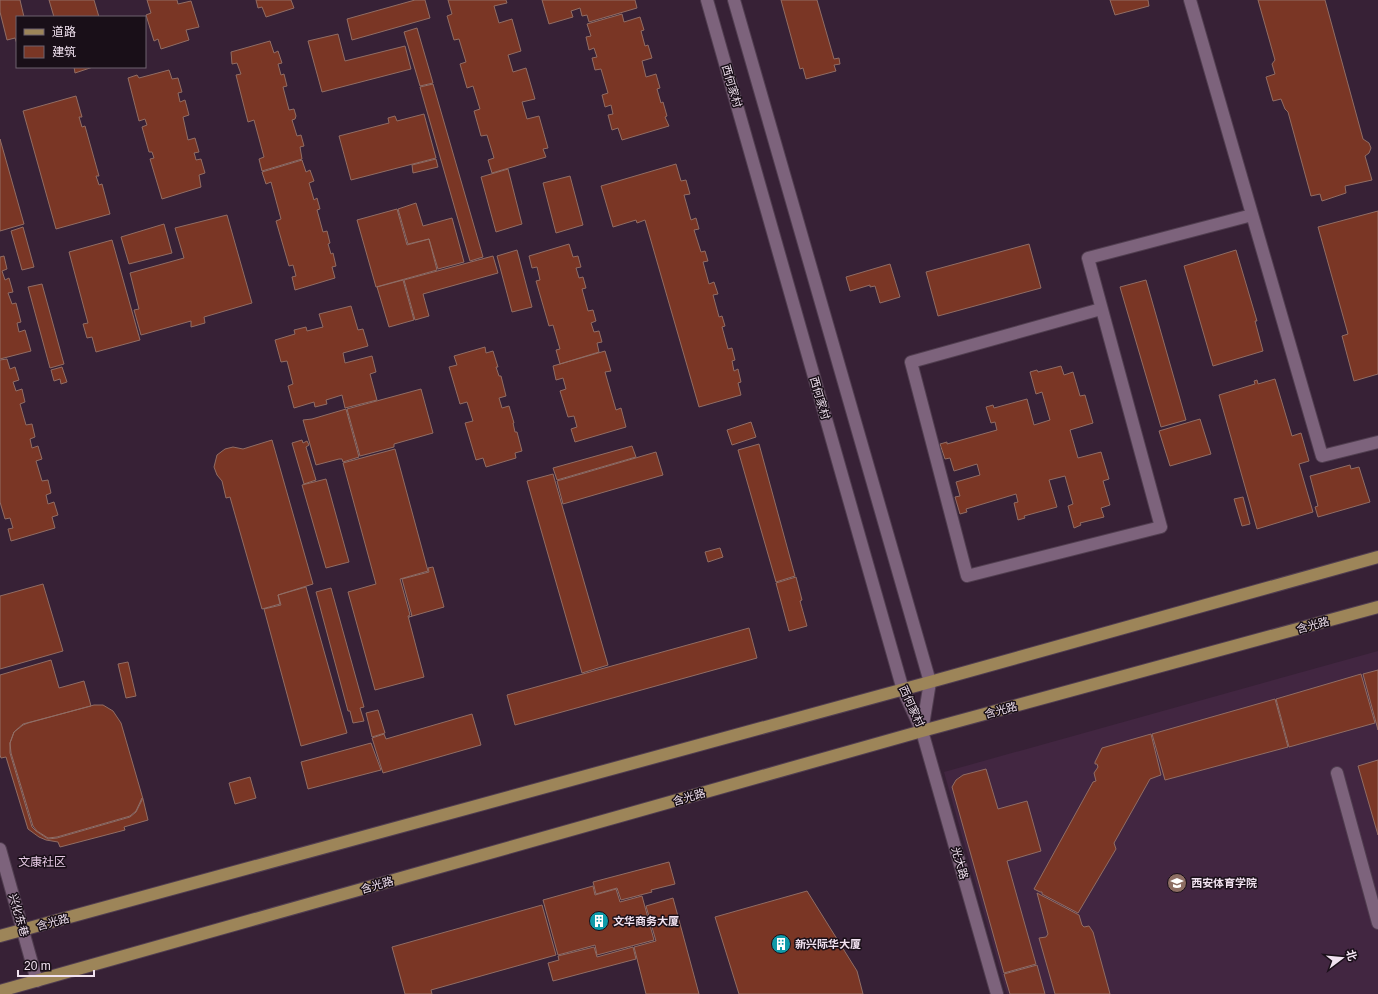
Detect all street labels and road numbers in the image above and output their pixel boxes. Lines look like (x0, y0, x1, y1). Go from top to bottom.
street label: 西何家村 (720, 63, 744, 109)
street label: 西何家村 (808, 375, 832, 421)
street label: 含光路 (1296, 615, 1330, 635)
street label: 西何家村 (897, 684, 927, 728)
street label: 含光路 (984, 700, 1018, 720)
street label: 含光路 (671, 787, 707, 807)
street label: 光大路 (950, 845, 970, 881)
street label: 含光路 (359, 875, 395, 895)
street label: 兴化东巷 (7, 892, 31, 938)
street label: 含光路 (36, 912, 70, 932)

